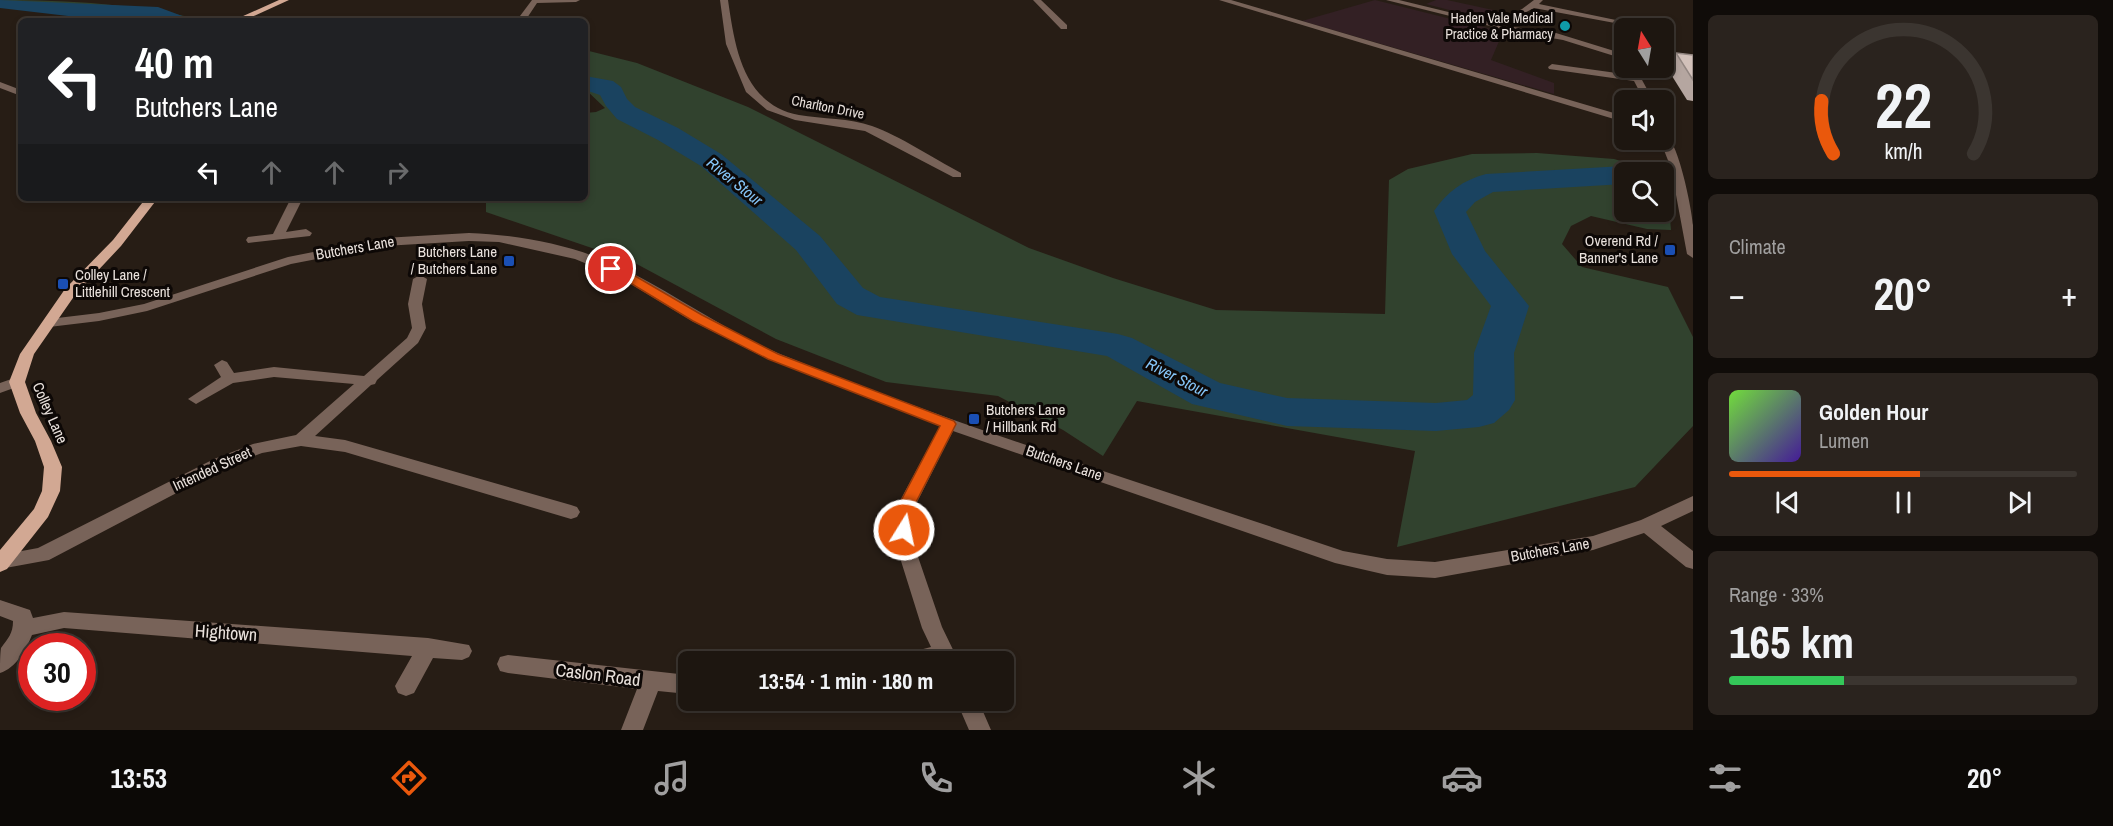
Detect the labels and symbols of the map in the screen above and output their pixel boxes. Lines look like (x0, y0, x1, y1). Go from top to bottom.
place label: Haden Vale Medical Practice & Pharmacy (1445, 9, 1553, 43)
north arrow (1614, 18, 1674, 78)
marker: Haden Vale Medical Practice & Pharmacy (1558, 19, 1572, 33)
street label: Charlton Drive (790, 91, 866, 123)
water label: River Stour (702, 152, 768, 211)
street label: Butchers Lane (314, 230, 396, 265)
place label: Overend Rd / Banner's Lane (1579, 230, 1659, 268)
place label: Butchers Lane / Butchers Lane (411, 241, 497, 279)
pin (585, 243, 636, 294)
marker: Overend Rd / Banner's Lane (1663, 243, 1677, 257)
marker: Butchers Lane / Butchers Lane (502, 254, 516, 268)
place label: Colley Lane / Littlehill Crescent (75, 264, 171, 302)
marker: Colley Lane / Littlehill Crescent (56, 277, 70, 291)
water label: River Stour (1142, 352, 1212, 402)
street label: Colley Lane (28, 379, 73, 447)
place label: Butchers Lane / Hillbank Rd (986, 399, 1065, 437)
marker: Butchers Lane / Hillbank Rd (967, 412, 981, 426)
street label: Butchers Lane (1023, 440, 1105, 485)
street label: Intended Street (169, 441, 255, 496)
position arrow (872, 498, 936, 562)
street label: Butchers Lane (1509, 532, 1591, 567)
street label: Hightown (194, 618, 258, 647)
speed limit sign: 30 (18, 633, 96, 711)
street label: Caslon Road (554, 657, 642, 692)

